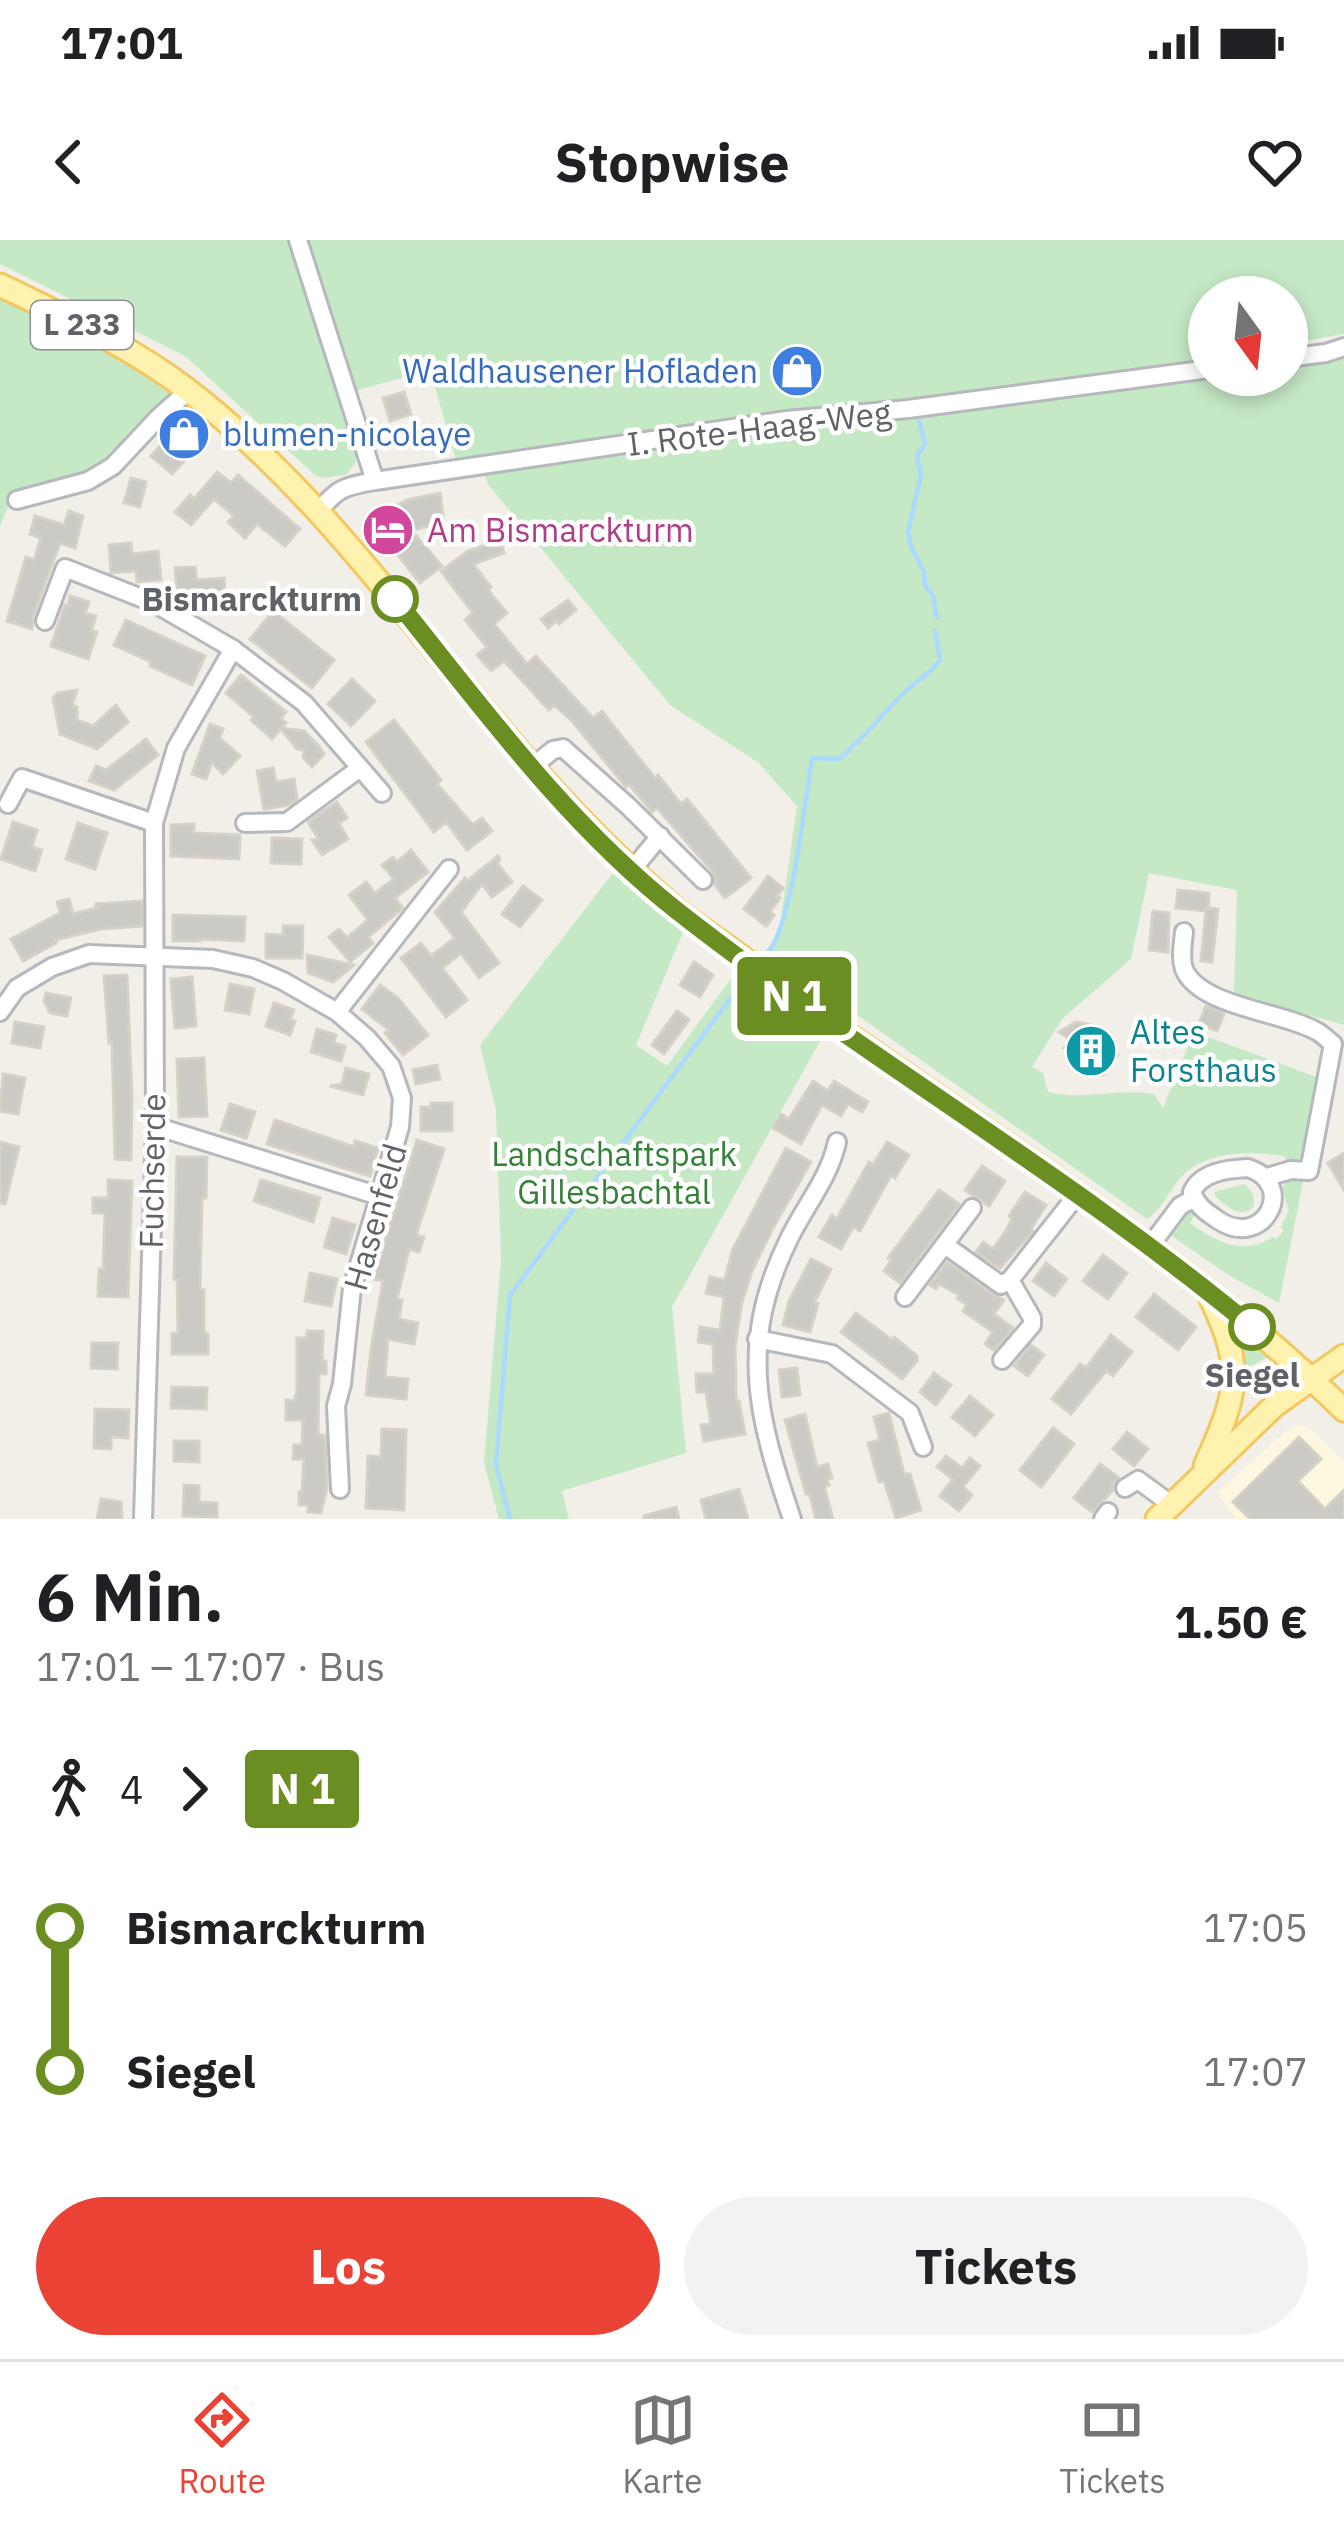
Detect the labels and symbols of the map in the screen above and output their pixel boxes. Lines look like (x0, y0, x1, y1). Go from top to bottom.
north arrow (1188, 276, 1308, 396)
road number: L 233 (31, 301, 133, 349)
shop icon: Waldhausener Hofladen (769, 343, 825, 399)
place label: Waldhausener Hofladen (402, 349, 758, 392)
street label: I. Rote-Haag-Weg (625, 390, 894, 465)
shop icon: blumen-nicolaye (156, 406, 212, 462)
place label: blumen-nicolaye (223, 412, 471, 455)
hotel icon: Am Bismarckturm (360, 502, 416, 558)
place label: Am Bismarckturm (427, 508, 694, 551)
place label: Bismarckturm (142, 577, 362, 620)
marker: Bismarckturm (373, 577, 417, 621)
line badge: N 1 (725, 957, 863, 1035)
place label: Altes Forsthaus (1130, 1010, 1277, 1091)
building icon: Altes Forsthaus (1063, 1023, 1119, 1079)
street label: Fuchserde (129, 1093, 174, 1249)
park label: Landschaftspark Gillesbachtal (491, 1132, 737, 1213)
street label: Hasenfeld (333, 1139, 416, 1295)
marker: Siegel (1230, 1305, 1274, 1349)
place label: Siegel (1204, 1353, 1300, 1396)

